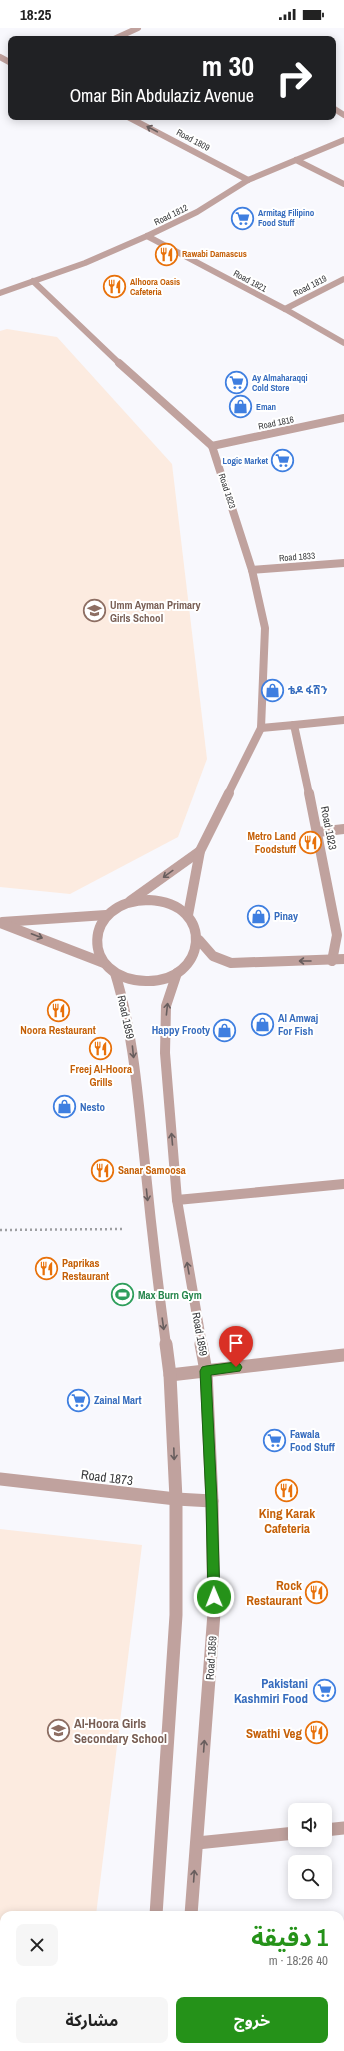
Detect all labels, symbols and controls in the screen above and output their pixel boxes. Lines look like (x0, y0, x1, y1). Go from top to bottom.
text: 18:25 (20, 4, 51, 25)
text: 30 m (202, 47, 254, 85)
icon: right (268, 52, 320, 104)
text: Omar Bin Abdulaziz Avenue (70, 83, 254, 108)
one-way arrow (146, 125, 158, 132)
street label: Road 1809 (174, 126, 212, 154)
street label: Road 1812 (152, 202, 190, 228)
supermarket icon: Armitag Filipino Food Stuff (229, 205, 255, 231)
place label: Armitag Filipino Food Stuff (258, 207, 315, 229)
restaurant icon: Rawabi Damascus (154, 241, 180, 267)
place label: Rawabi Damascus (182, 248, 247, 260)
street label: Road 1821 (231, 267, 269, 295)
street label: Road 1819 (291, 272, 329, 300)
restaurant icon: Alhoora Oasis Cafeteria (101, 274, 127, 300)
place label: Alhoora Oasis Cafeteria (130, 276, 180, 298)
supermarket icon: Ay Almaharaqqi Cold Store (224, 370, 250, 396)
place label: Ay Almaharaqqi Cold Store (252, 372, 308, 394)
shop icon: Eman (227, 394, 253, 420)
place label: Eman (256, 401, 277, 413)
street label: Road 1816 (257, 413, 295, 433)
supermarket icon: Logic Market (270, 448, 296, 474)
place label: Logic Market (222, 455, 269, 467)
street label: Road 1823 (216, 472, 238, 510)
street label: Road 1833 (279, 550, 315, 564)
school or university icon: Umm Ayman Primary Girls School (82, 598, 108, 624)
place label: Umm Ayman Primary Girls School (110, 598, 201, 625)
shop icon: ቴዶ ፋሽን (260, 677, 286, 703)
place label: ቴዶ ፋሽን (288, 683, 328, 697)
street label: Road 1823 (318, 805, 340, 851)
place label: Metro Land Foodstuff (247, 829, 296, 856)
restaurant icon: Metro Land Foodstuff (298, 829, 324, 855)
one-way arrow (163, 870, 174, 878)
shop icon: Pinay (245, 903, 271, 929)
place label: Pinay (274, 909, 298, 923)
one-way arrow (30, 933, 42, 941)
one-way arrow (299, 957, 312, 965)
street label: Road 1859 (115, 994, 137, 1040)
restaurant icon: Noora Restaurant (45, 997, 71, 1023)
one-way arrow (163, 1003, 170, 1016)
shop icon: Al Amwaj For Fish (249, 1011, 275, 1037)
place label: Al Amwaj For Fish (278, 1011, 318, 1038)
shop icon: Happy Frooty (212, 1017, 238, 1043)
place label: Noora Restaurant (20, 1023, 96, 1037)
place label: Happy Frooty (152, 1023, 210, 1037)
restaurant icon: Freej Al-Hoora Grills (88, 1036, 114, 1062)
one-way arrow (129, 1045, 137, 1058)
place label: Freej Al-Hoora Grills (70, 1062, 132, 1089)
shop icon: Nesto (51, 1094, 77, 1120)
place label: Nesto (80, 1100, 106, 1114)
one-way arrow (168, 1133, 175, 1146)
restaurant icon: Sanar Samoosa (90, 1157, 116, 1183)
place label: Sanar Samoosa (118, 1163, 186, 1177)
one-way arrow (144, 1188, 151, 1201)
restaurant icon: Paprikas Restaurant (34, 1256, 60, 1282)
place label: Paprikas Restaurant (62, 1256, 109, 1283)
one-way arrow (184, 1262, 192, 1275)
sports icon: Max Burn Gym (110, 1282, 136, 1308)
place label: Max Burn Gym (138, 1288, 202, 1302)
street label: Road 1859 (189, 1311, 211, 1357)
one-way arrow (160, 1317, 167, 1330)
pin (219, 1326, 253, 1367)
icon: arrive (225, 1332, 247, 1354)
supermarket icon: Zainal Mart (66, 1387, 92, 1413)
place label: Zainal Mart (94, 1393, 142, 1407)
supermarket icon: Fawala Food Stuff (262, 1427, 288, 1453)
place label: Fawala Food Stuff (290, 1427, 335, 1454)
one-way arrow (170, 1447, 177, 1460)
street label: Road 1873 (80, 1466, 134, 1489)
restaurant icon: King Karak Cafeteria (274, 1478, 300, 1504)
place label: King Karak Cafeteria (259, 1505, 315, 1537)
position arrow (193, 1576, 235, 1618)
place label: Rock Restaurant (246, 1577, 302, 1609)
restaurant icon: Rock Restaurant (304, 1579, 330, 1605)
street label: Road 1859 (202, 1635, 220, 1681)
place label: Pakistani Kashmiri Food (234, 1675, 308, 1707)
supermarket icon: Pakistani Kashmiri Food (311, 1677, 337, 1703)
place label: Al-Hoora Girls Secondary School (74, 1715, 167, 1747)
school or university icon: Al-Hoora Girls Secondary School (46, 1717, 72, 1743)
restaurant icon: Swathi Veg (304, 1720, 330, 1746)
place label: Swathi Veg (246, 1725, 302, 1742)
one-way arrow (201, 1740, 208, 1753)
map controls (288, 1803, 332, 1899)
button: sound (288, 1803, 332, 1847)
button: search (288, 1855, 332, 1899)
one-way arrow (191, 1870, 198, 1883)
text: 1 دقيقة (251, 1921, 328, 1953)
button: close (16, 1924, 58, 1966)
text: 40 m · 18:26 (269, 1952, 328, 1969)
button: مشاركة (16, 1997, 168, 2043)
button: خروج (176, 1997, 328, 2043)

